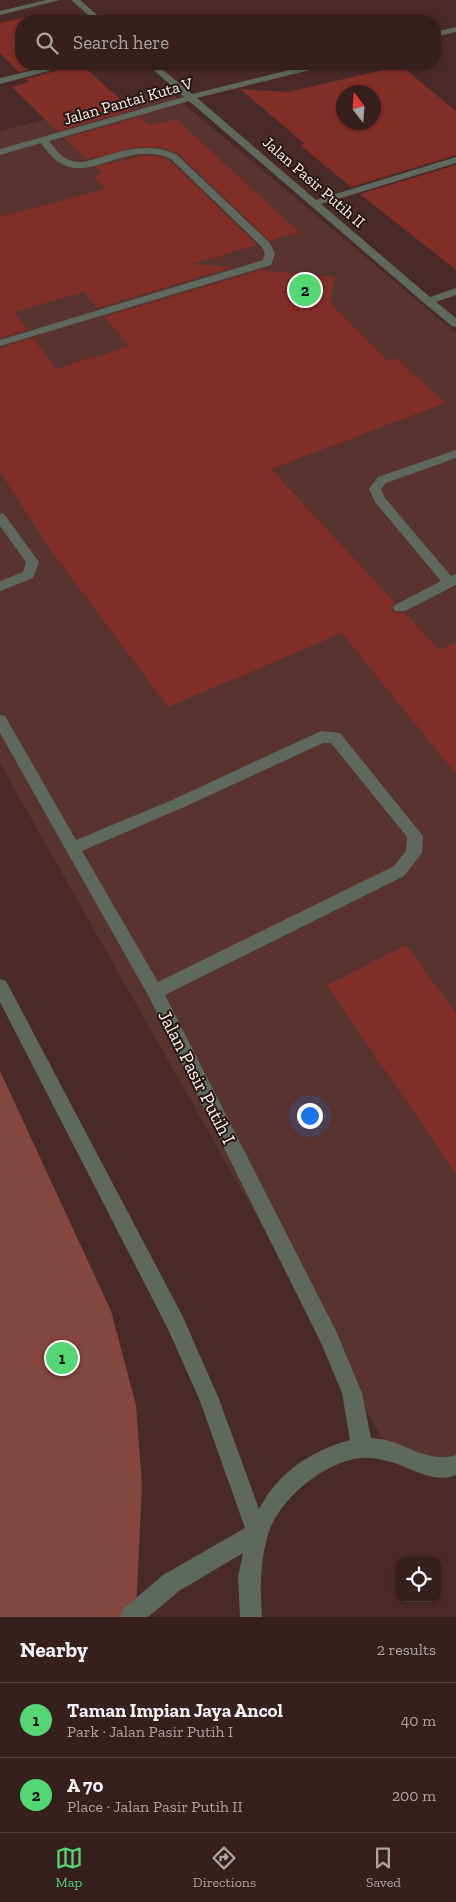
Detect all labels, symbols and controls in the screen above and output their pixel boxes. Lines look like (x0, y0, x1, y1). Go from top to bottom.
search box (15, 15, 441, 70)
icon: search (33, 29, 61, 57)
text: Search here (73, 31, 169, 54)
street label: Jalan Pantai Kuta V (61, 73, 195, 129)
north arrow (336, 85, 381, 130)
street label: Jalan Pasir Putih II (259, 132, 369, 232)
pin: 2 (289, 271, 321, 309)
street label: Jalan Pasir Putih I (153, 1006, 241, 1148)
your location (297, 1103, 323, 1129)
pin: 1 (46, 1339, 78, 1377)
map controls (396, 1557, 441, 1602)
button: locate (396, 1557, 441, 1602)
text: Nearby (20, 1637, 88, 1662)
text: 2 results (377, 1640, 436, 1659)
text: Taman Impian Jaya Ancol (67, 1699, 283, 1722)
text: 1 (33, 1711, 39, 1730)
text: 40 m (401, 1711, 436, 1730)
text: Park · Jalan Pasir Putih I (67, 1722, 233, 1741)
text: A 70 (67, 1774, 103, 1797)
text: 2 (32, 1786, 40, 1805)
text: 200 m (392, 1786, 436, 1805)
text: Place · Jalan Pasir Putih II (67, 1797, 243, 1816)
tab: Map (55, 1844, 83, 1891)
tab: Directions (193, 1844, 256, 1891)
tab: Saved (366, 1844, 401, 1891)

